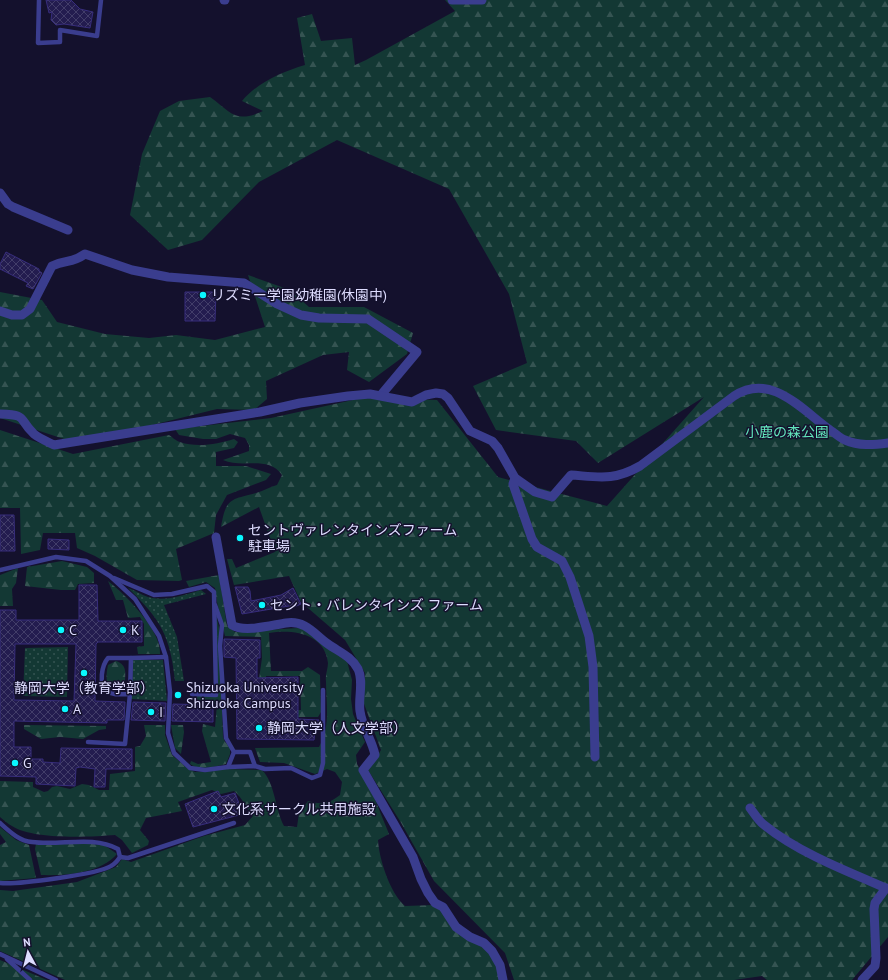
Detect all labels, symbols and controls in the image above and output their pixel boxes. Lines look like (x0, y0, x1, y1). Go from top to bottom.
place label: リズミー学園幼稚園(休園中) (211, 286, 387, 304)
marker: リズミー学園幼稚園(休園中) (198, 290, 208, 300)
park label: 小鹿の森公園 (745, 423, 829, 441)
place label: セントヴァレンタインズファーム 駐車場 (248, 521, 457, 555)
marker: セントヴァレンタインズファーム 駐車場 (235, 533, 245, 543)
place label: セント・バレンタインズ ファーム (270, 596, 483, 614)
marker: セント・バレンタインズ ファーム (257, 600, 267, 610)
place label: C (69, 621, 77, 639)
place label: K (131, 621, 140, 639)
marker: C (56, 625, 66, 635)
marker: K (118, 625, 128, 635)
marker: 静岡大学（教育学部） (79, 668, 89, 678)
place label: Shizuoka University Shizuoka Campus (186, 678, 304, 712)
place label: 静岡大学（教育学部） (14, 679, 154, 697)
marker: Shizuoka University Shizuoka Campus (173, 690, 183, 700)
place label: A (73, 700, 82, 718)
place label: I (159, 703, 163, 721)
marker: A (60, 704, 70, 714)
marker: I (146, 707, 156, 717)
place label: 静岡大学（人文学部） (267, 719, 407, 737)
marker: 静岡大学（人文学部） (254, 723, 264, 733)
place label: G (23, 754, 32, 772)
marker: G (10, 758, 20, 768)
place label: 文化系サークル共用施設 (222, 800, 376, 818)
marker: 文化系サークル共用施設 (209, 804, 219, 814)
north arrow (8, 932, 48, 972)
text: N (22, 935, 31, 949)

